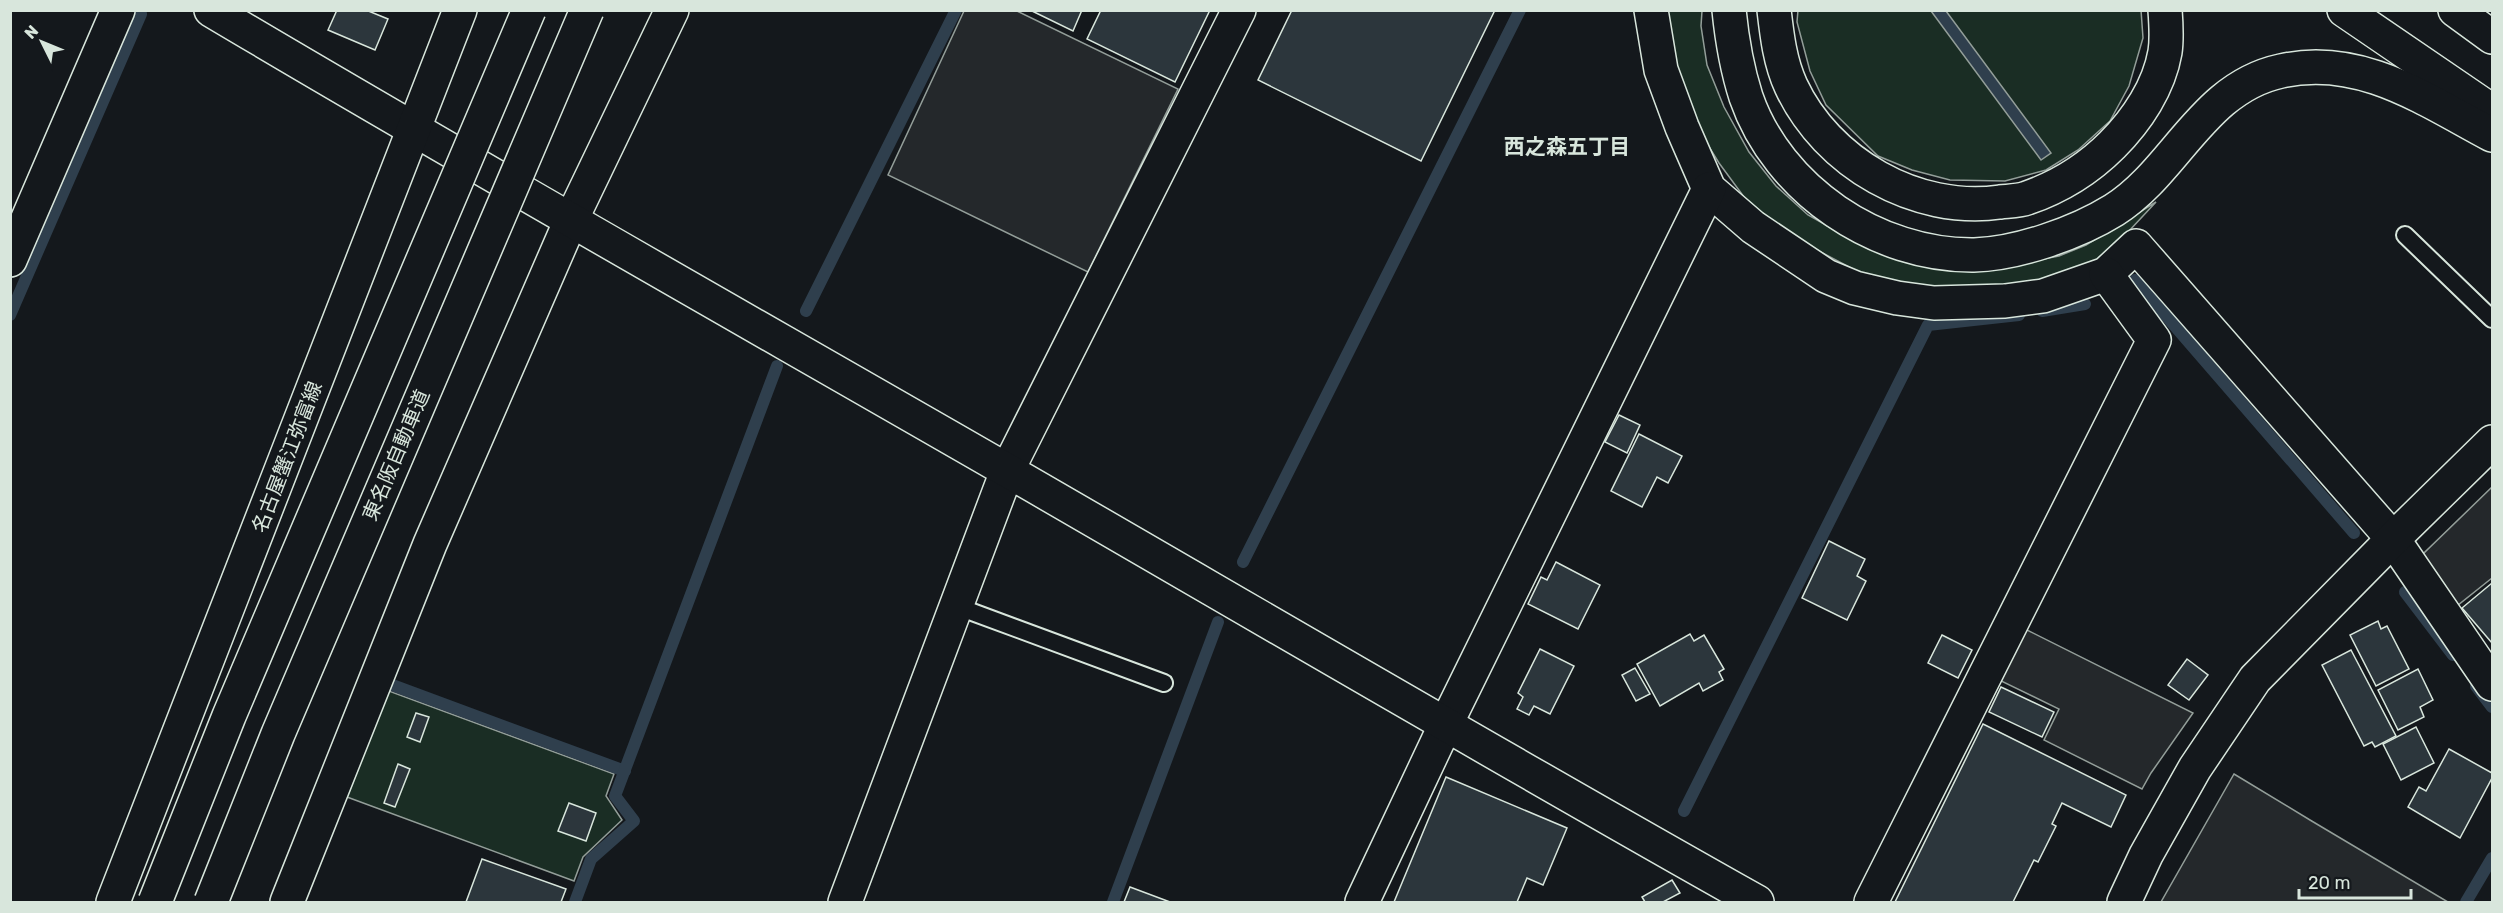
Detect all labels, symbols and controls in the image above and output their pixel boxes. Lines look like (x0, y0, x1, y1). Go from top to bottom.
north arrow (12, 12, 72, 72)
text: N (21, 21, 42, 43)
district label: 西之森五丁目 (1504, 134, 1630, 159)
street label: 名古屋蟹江弥富線 (247, 378, 327, 536)
street label: 東名阪自動車道 (358, 386, 434, 524)
scale bar (2299, 862, 2412, 900)
text: 20 m (2308, 872, 2350, 894)

